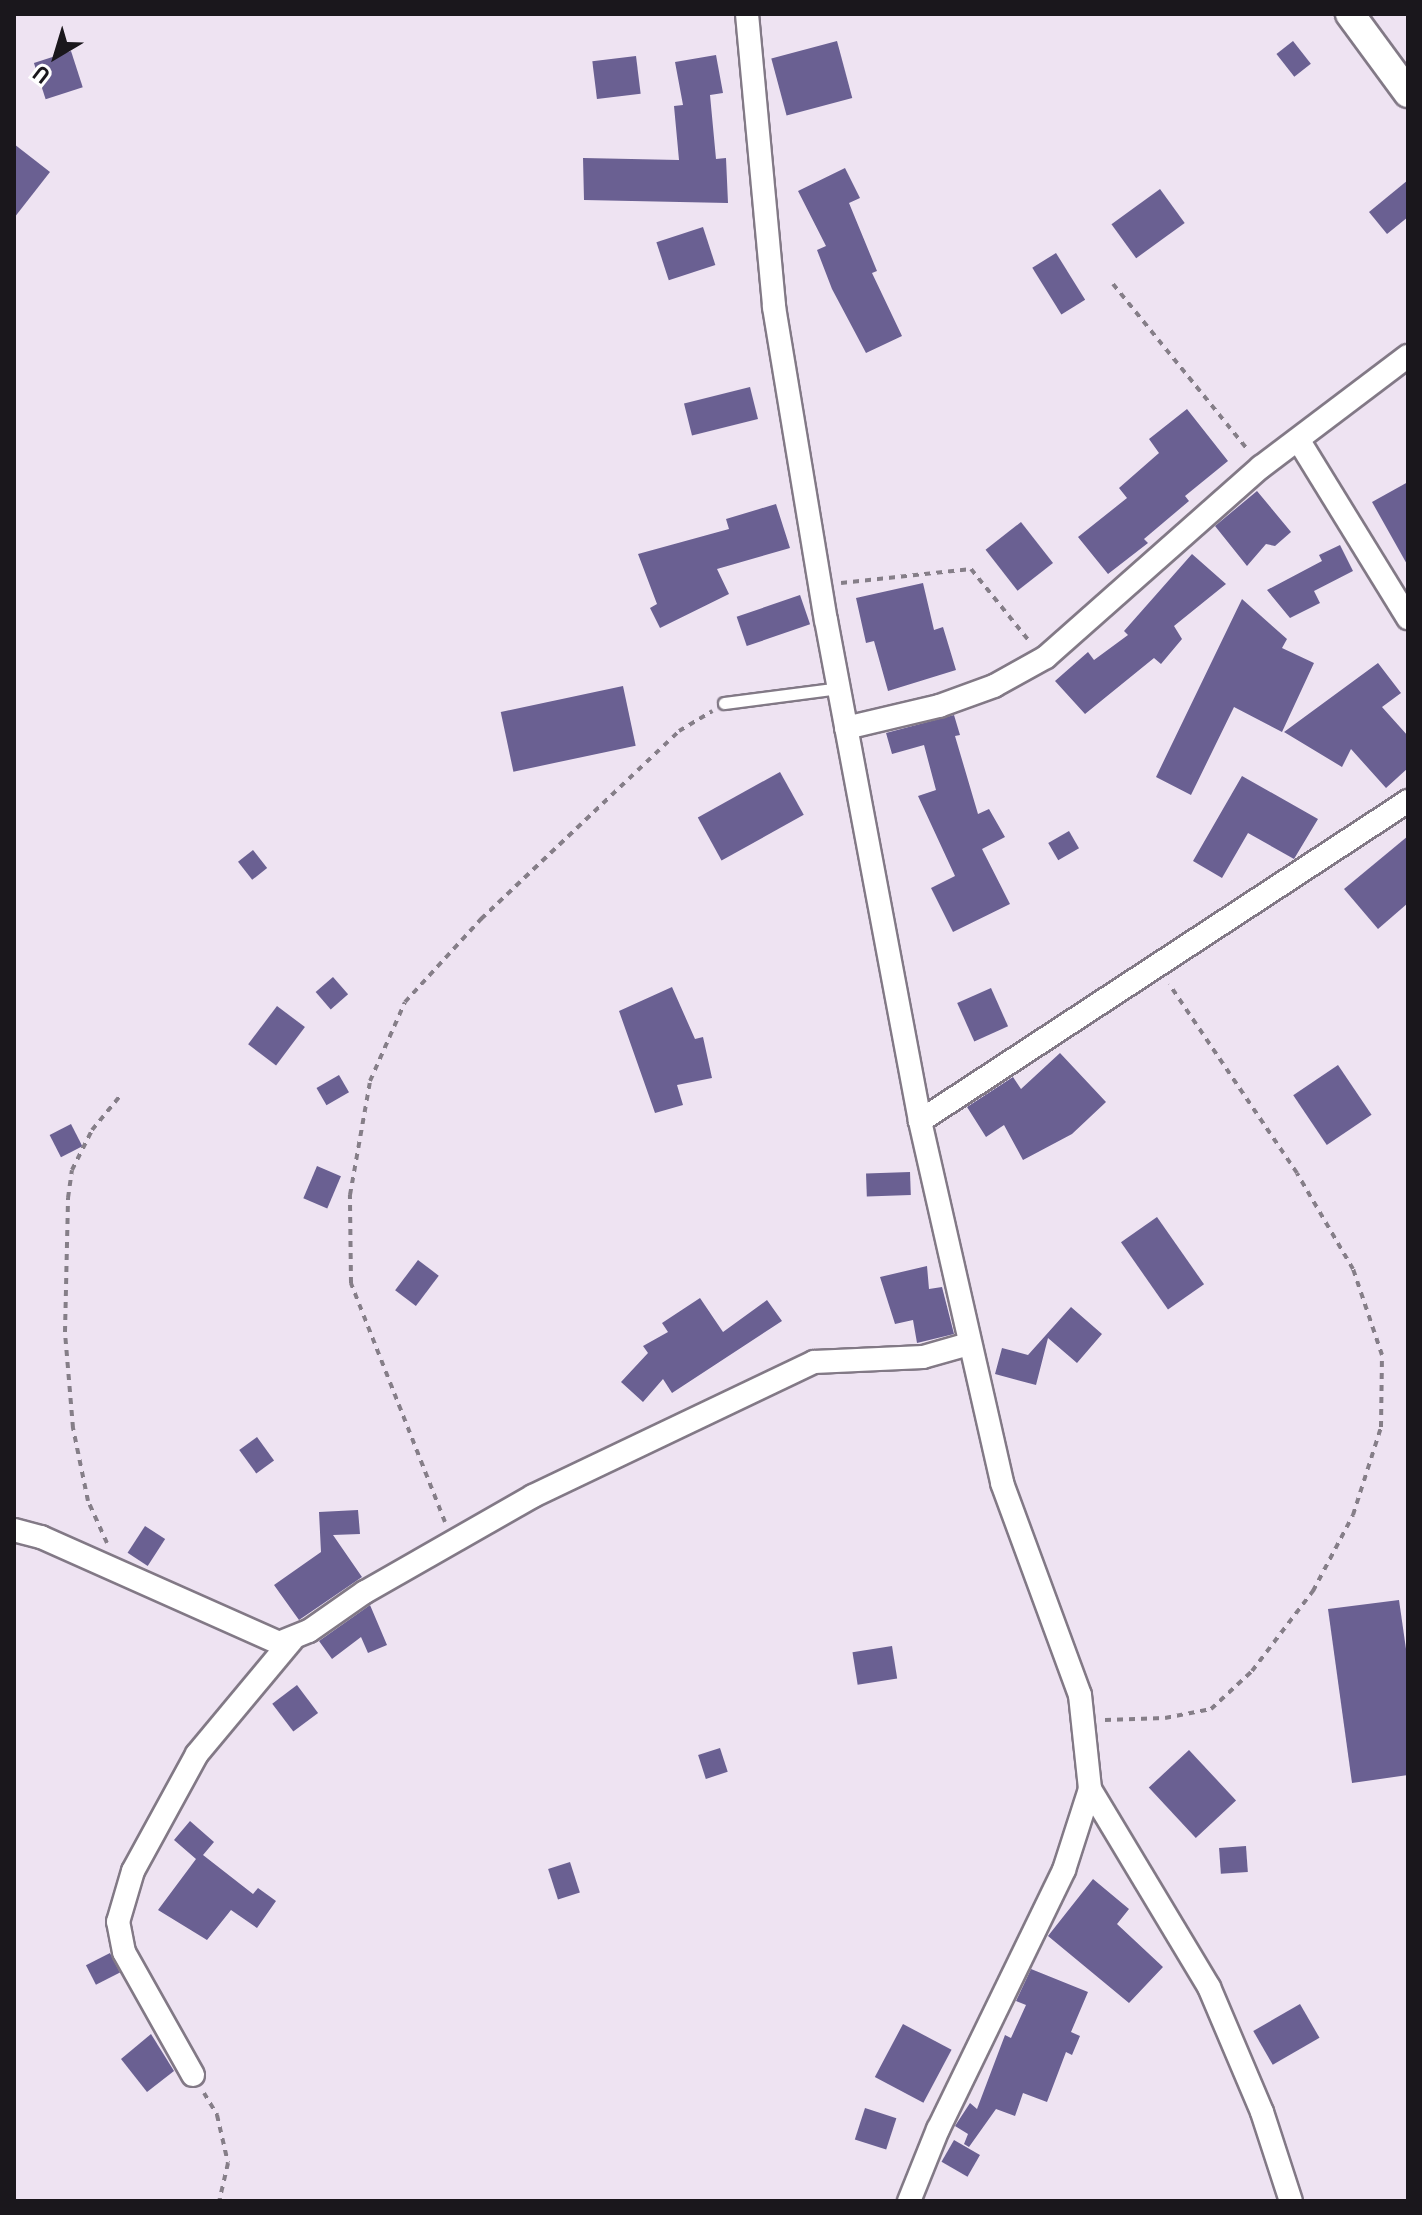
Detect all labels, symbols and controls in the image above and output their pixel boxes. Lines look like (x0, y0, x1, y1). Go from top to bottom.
north arrow (16, 16, 96, 96)
text: U (27, 60, 55, 90)

